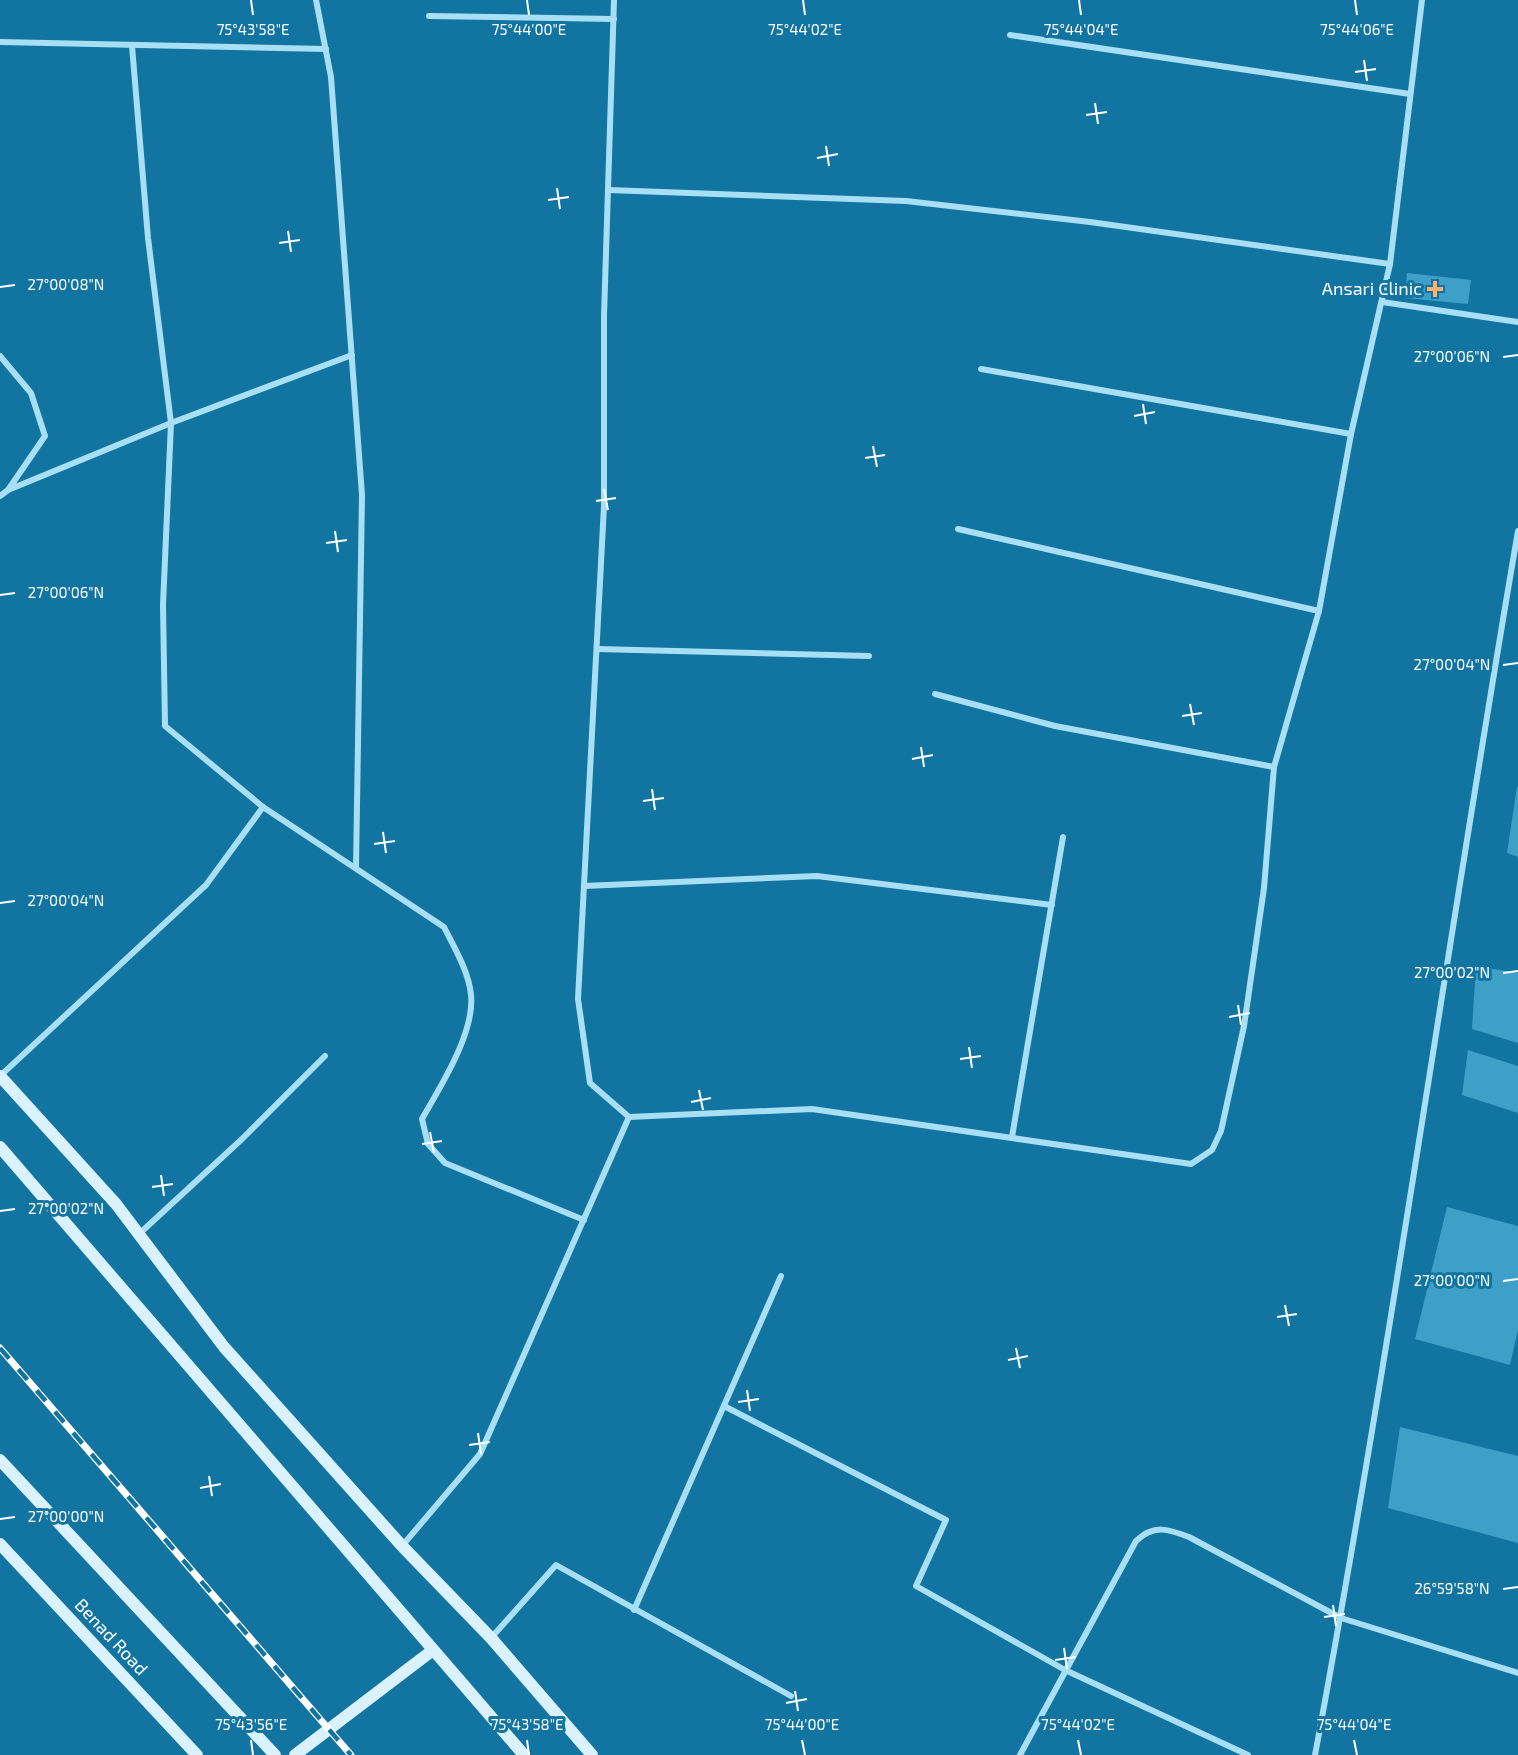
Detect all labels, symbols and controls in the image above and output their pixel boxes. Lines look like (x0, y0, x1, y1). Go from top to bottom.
text: 75°43'58"E (217, 20, 289, 38)
text: 75°44'00"E (492, 20, 566, 38)
text: 75°44'02"E (768, 20, 842, 38)
text: 75°44'04"E (1044, 20, 1118, 38)
text: 75°44'06"E (1320, 20, 1394, 38)
text: 27°00'08"N (28, 275, 104, 293)
place label: Ansari Clinic (1322, 277, 1422, 299)
marker: Ansari Clinic (1426, 280, 1444, 298)
text: 27°00'06"N (1414, 347, 1490, 365)
text: 27°00'06"N (28, 583, 104, 601)
text: 27°00'04"N (1414, 655, 1490, 673)
text: 27°00'04"N (28, 891, 104, 909)
text: 27°00'02"N (1414, 963, 1490, 981)
text: 27°00'02"N (28, 1199, 104, 1217)
text: 27°00'00"N (1414, 1271, 1490, 1289)
text: 27°00'00"N (28, 1507, 104, 1525)
text: 26°59'58"N (1414, 1579, 1490, 1597)
street label: Benad Road (71, 1593, 153, 1679)
text: 75°43'56"E (215, 1715, 287, 1733)
text: 75°43'58"E (491, 1715, 563, 1733)
text: 75°44'00"E (765, 1715, 839, 1733)
text: 75°44'02"E (1041, 1715, 1115, 1733)
text: 75°44'04"E (1317, 1715, 1391, 1733)

